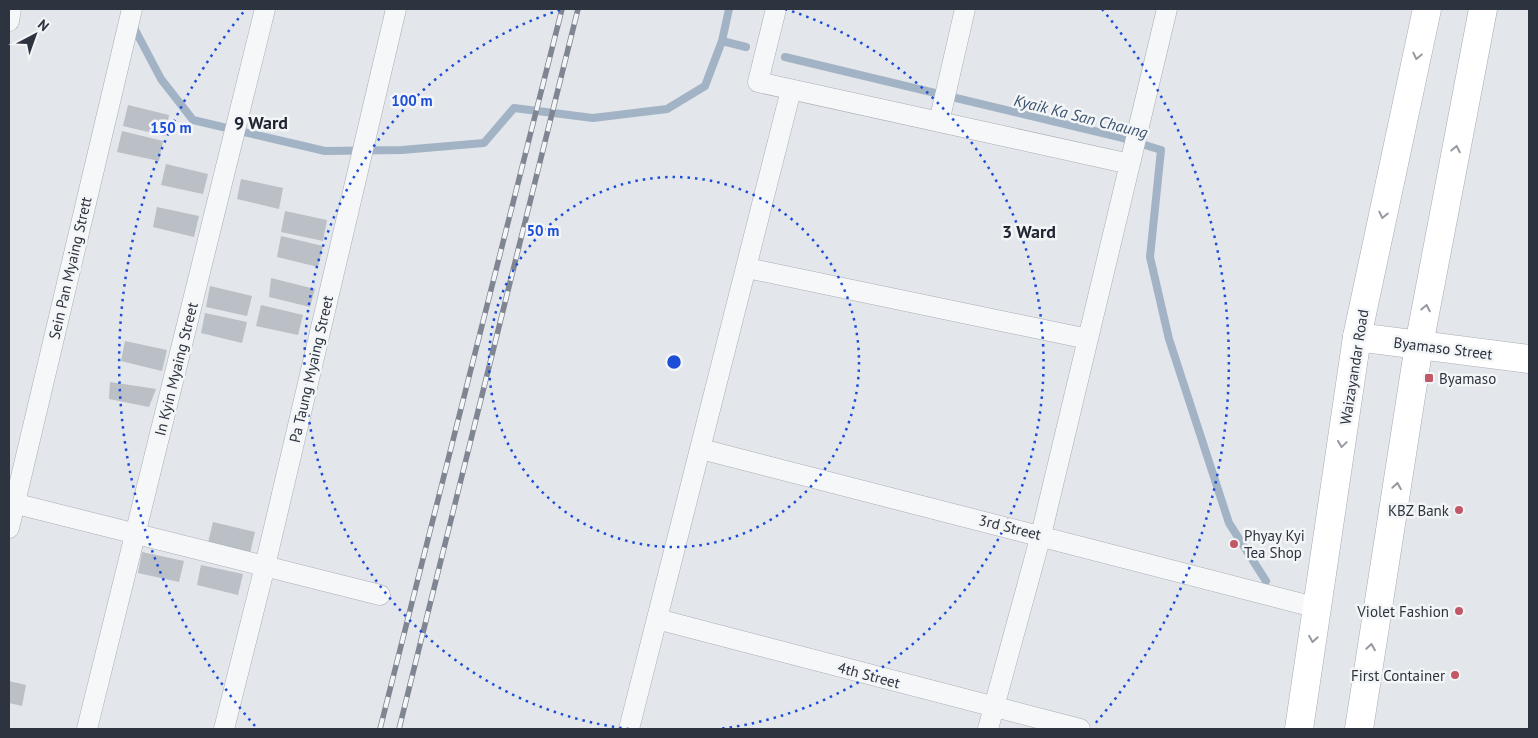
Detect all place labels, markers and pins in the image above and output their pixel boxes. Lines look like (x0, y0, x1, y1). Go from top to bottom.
centre of rings (665, 353, 683, 371)
place label: Byamaso (1439, 369, 1496, 388)
marker: Byamaso (1423, 372, 1435, 384)
place label: KBZ Bank (1388, 501, 1450, 520)
marker: KBZ Bank (1453, 504, 1465, 516)
place label: Phyay Kyi Tea Shop (1244, 526, 1305, 562)
marker: Phyay Kyi Tea Shop (1228, 538, 1240, 550)
place label: Violet Fashion (1356, 602, 1449, 621)
marker: Violet Fashion (1453, 605, 1465, 617)
place label: First Container (1351, 666, 1445, 685)
marker: First Container (1449, 669, 1461, 681)

